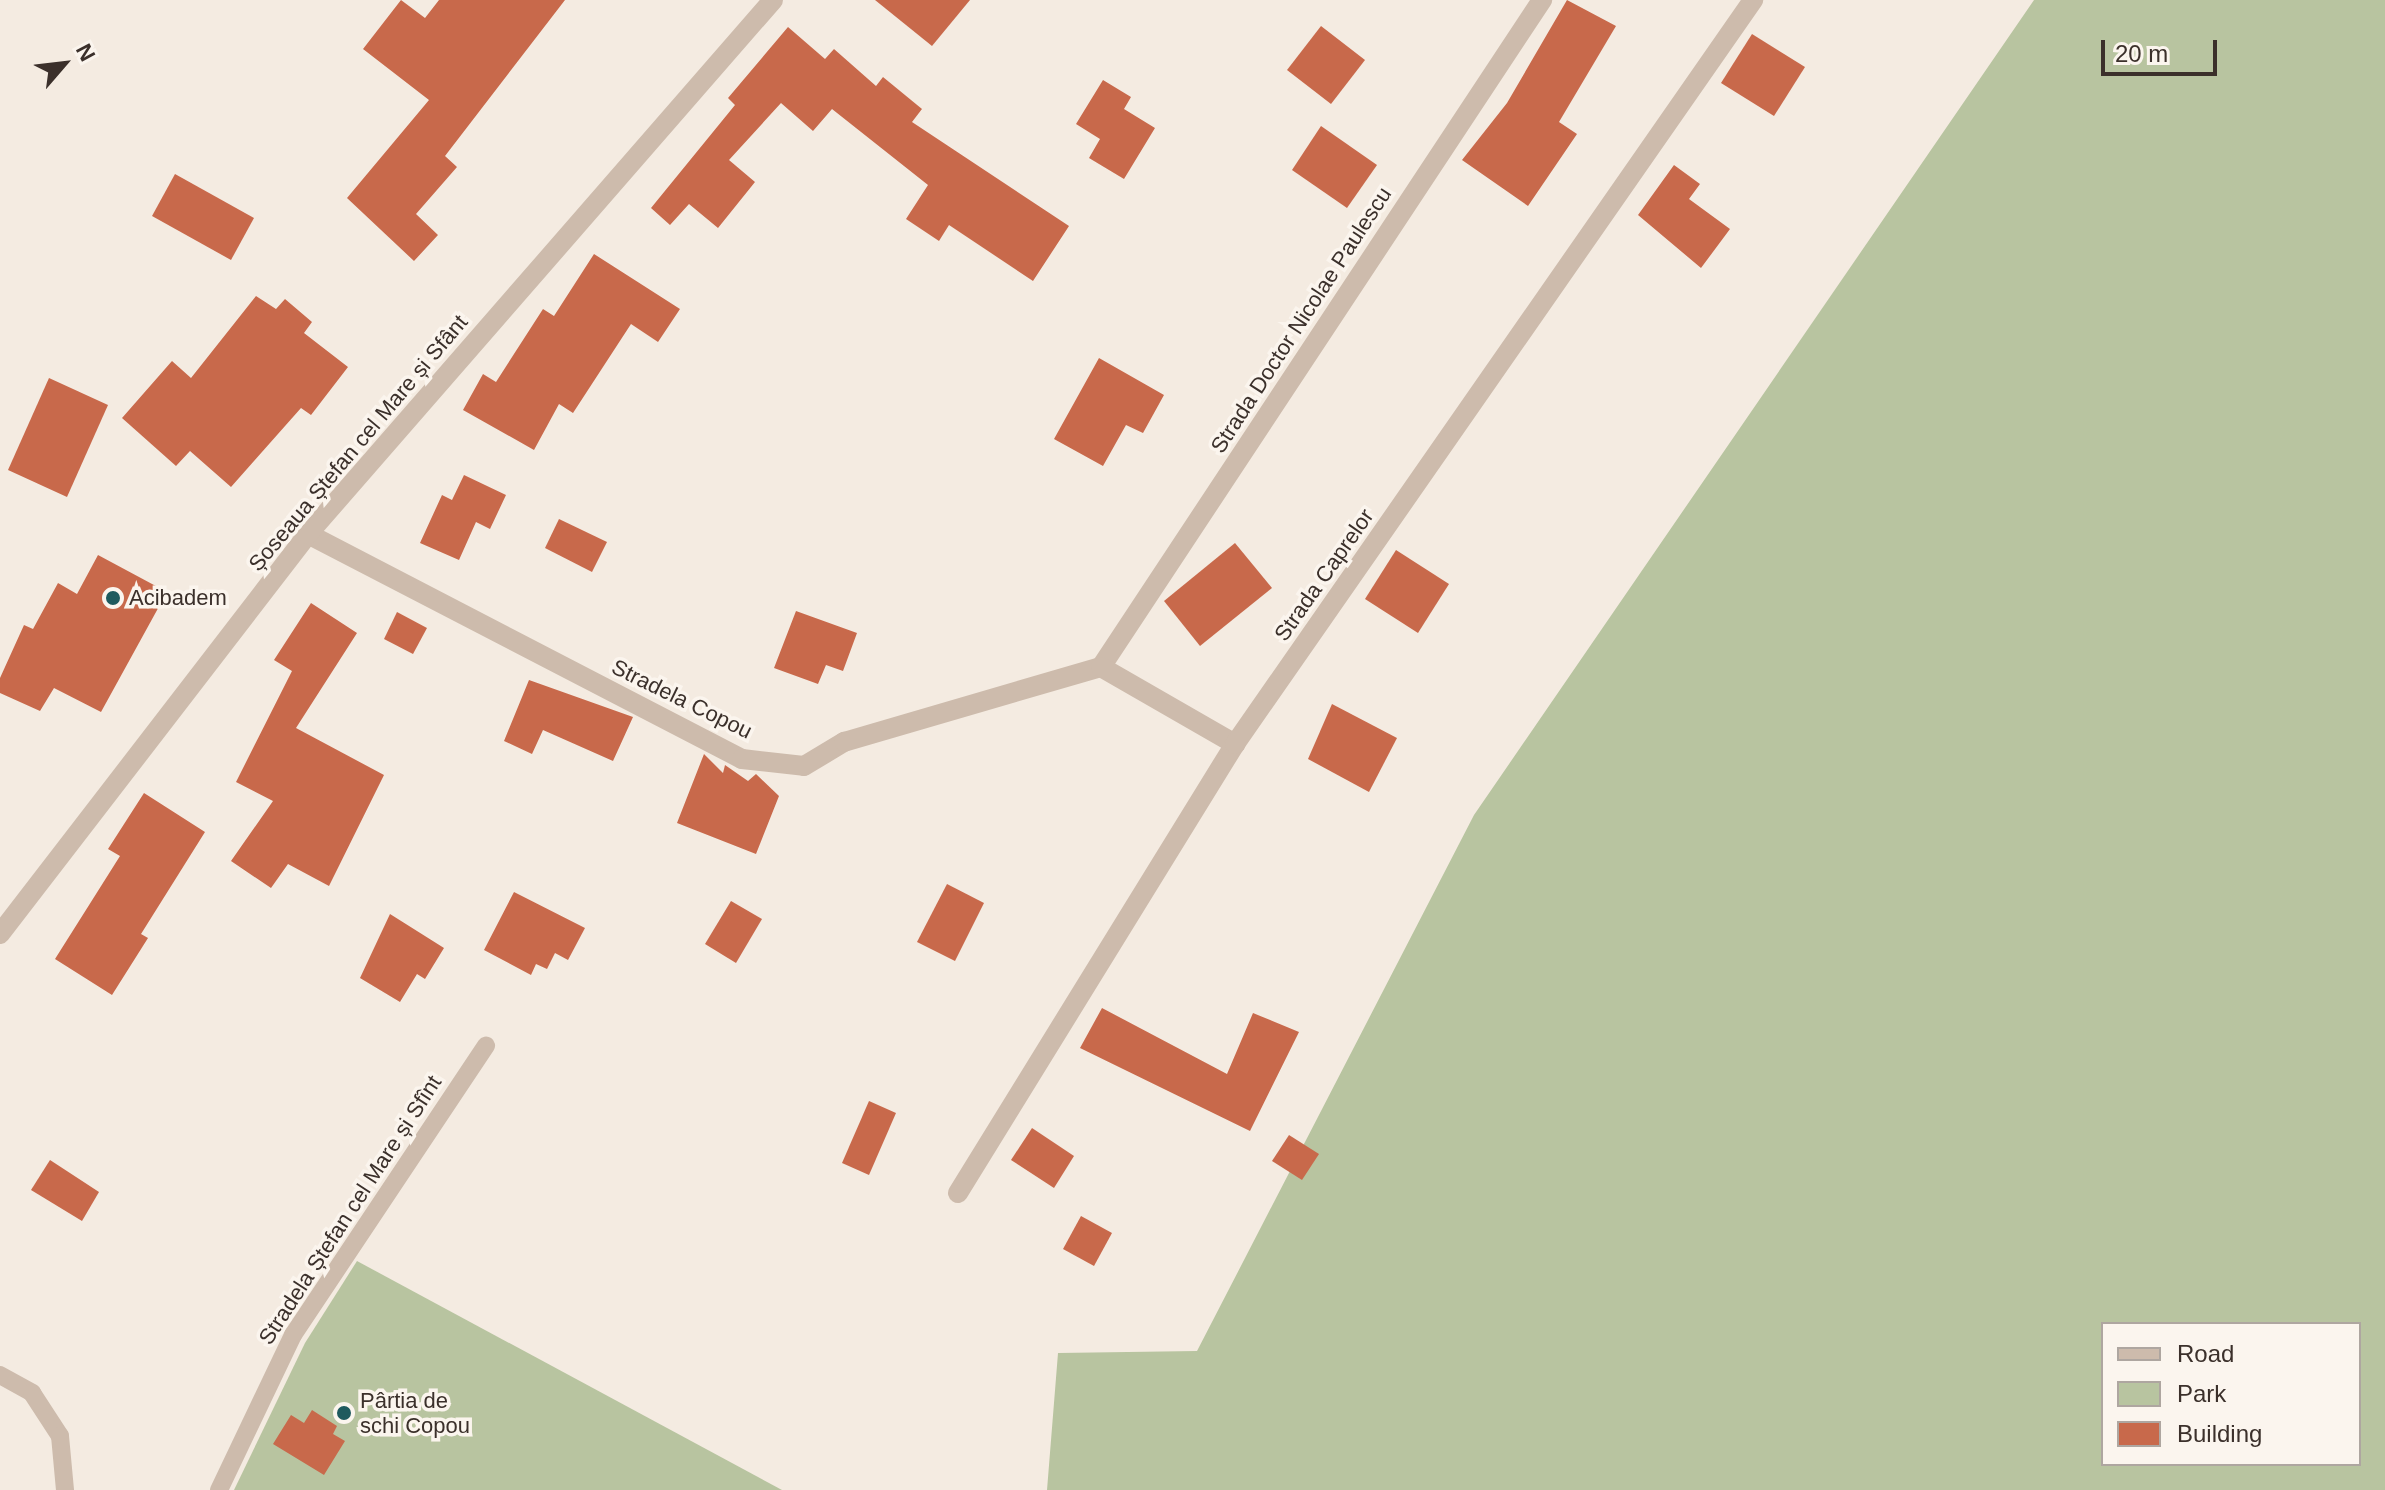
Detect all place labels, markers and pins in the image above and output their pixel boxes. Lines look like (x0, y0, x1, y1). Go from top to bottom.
place label: Acibadem (129, 585, 227, 611)
marker: Acibadem (104, 589, 122, 607)
place label: Pârtia de schi Copou (360, 1387, 470, 1438)
marker: Pârtia de schi Copou (335, 1404, 353, 1422)

